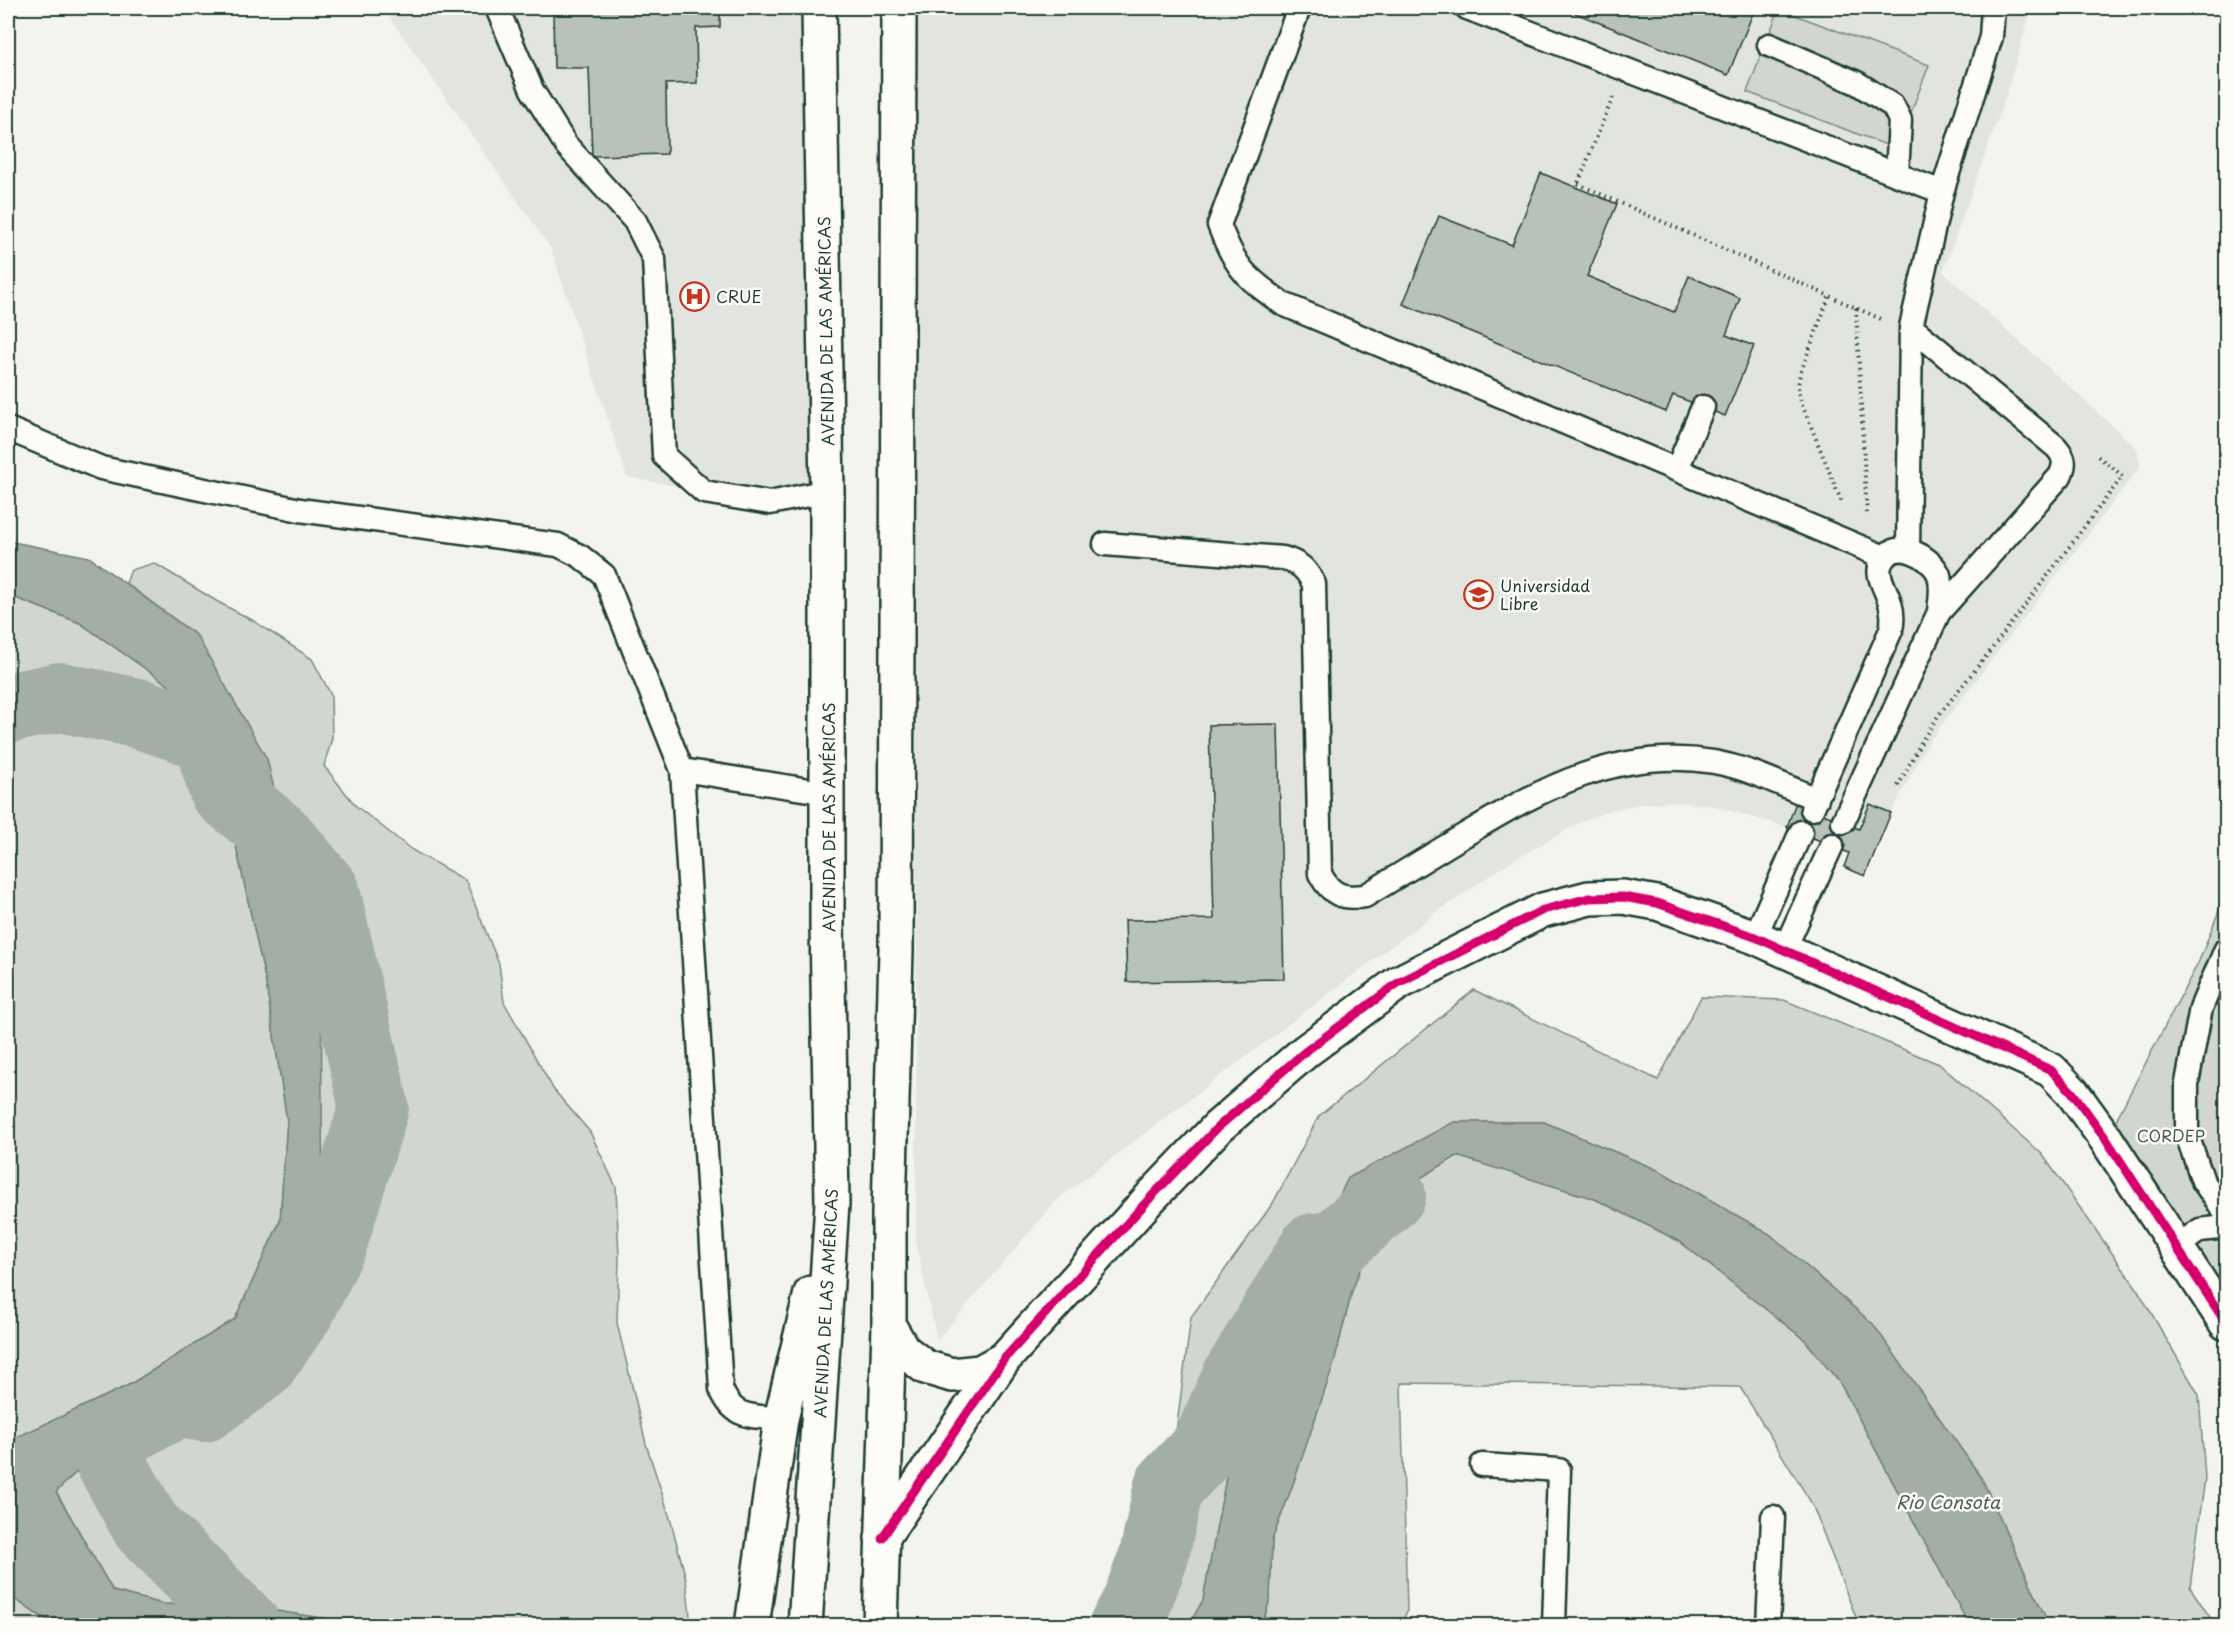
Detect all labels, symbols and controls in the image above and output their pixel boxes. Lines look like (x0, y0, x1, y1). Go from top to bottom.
street label: AVENIDA DE LAS AMÉRICAS (811, 216, 839, 446)
hospital icon: CRUE (679, 280, 711, 312)
place label: CRUE (716, 284, 762, 308)
place label: Universidad Libre (1500, 573, 1590, 615)
school or university icon: Universidad Libre (1463, 578, 1495, 610)
street label: AVENIDA DE LAS AMÉRICAS (816, 702, 840, 932)
park label: CORDEP (2137, 1123, 2205, 1147)
street label: AVENIDA DE LAS AMÉRICAS (807, 1188, 843, 1418)
water label: Rio Consota (1896, 1488, 2001, 1515)

